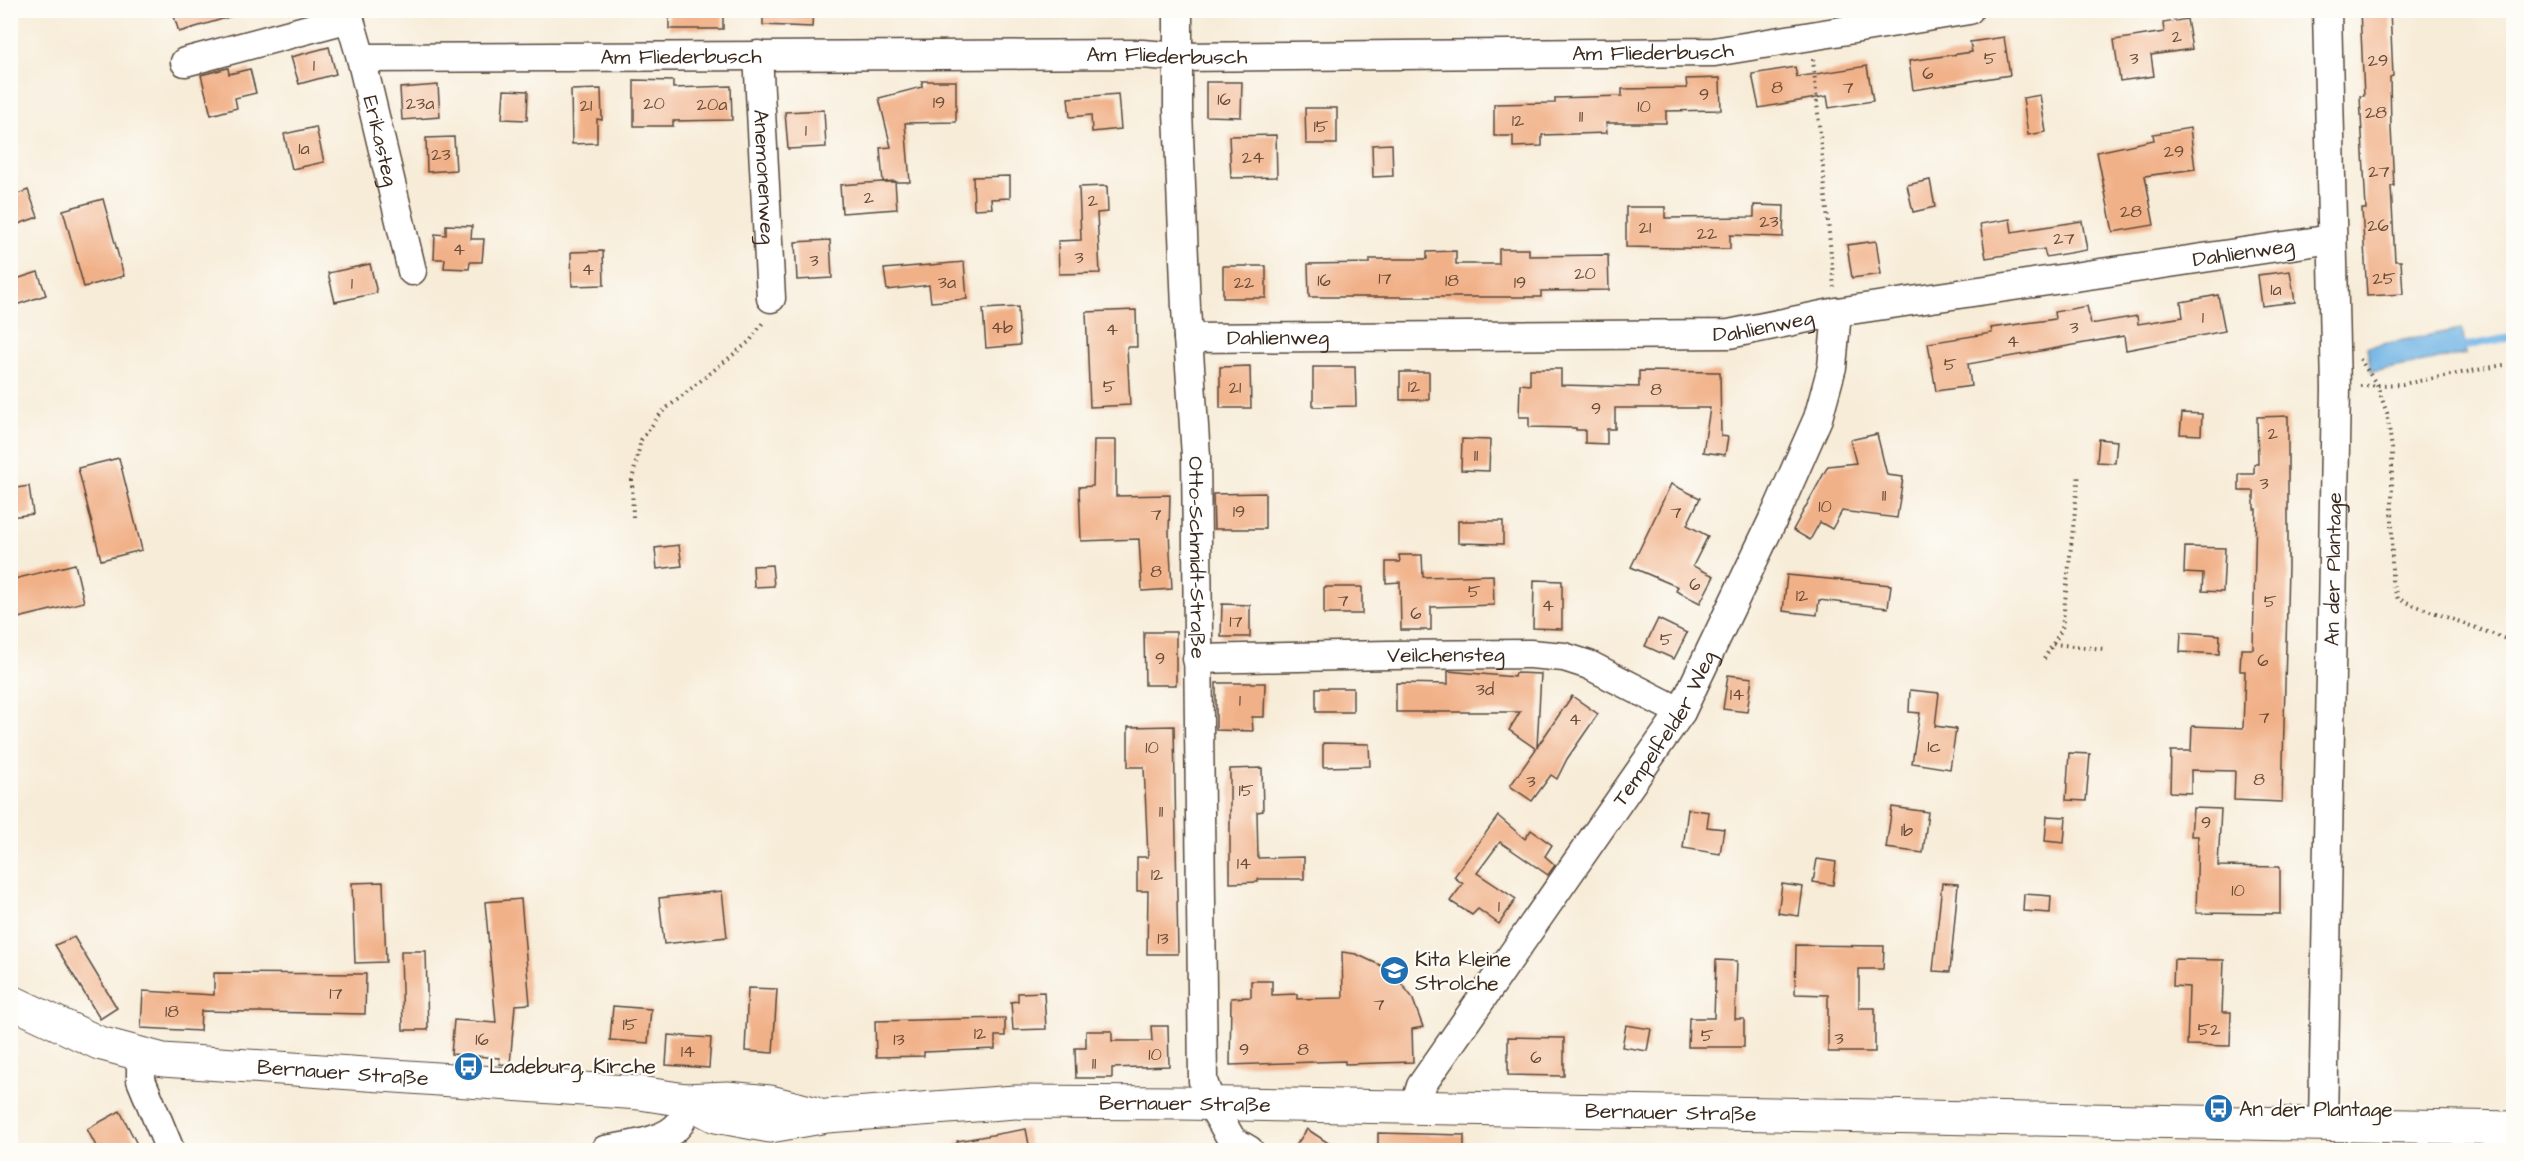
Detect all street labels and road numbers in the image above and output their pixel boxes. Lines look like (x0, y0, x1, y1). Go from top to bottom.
street label: Am Fliederbusch (1572, 35, 1736, 68)
street label: Am Fliederbusch (1086, 40, 1248, 72)
street label: Am Fliederbusch (600, 42, 762, 72)
street label: Erikasteg (355, 93, 405, 190)
street label: Anemonenweg (746, 109, 782, 245)
street label: Dahlienweg (2191, 231, 2297, 274)
street label: Dahlienweg (1713, 303, 1817, 349)
street label: Dahlienweg (1227, 323, 1329, 354)
street label: Otto-Schmidt-Straße (1181, 456, 1212, 659)
street label: An der Plantage (2317, 492, 2351, 646)
street label: Veilchensteg (1387, 640, 1505, 671)
street label: Tempelfelder Weg (1606, 646, 1725, 812)
street label: Bernauer Straße (256, 1053, 430, 1093)
street label: Bernauer Straße (1099, 1089, 1271, 1120)
street label: Bernauer Straße (1585, 1097, 1757, 1129)

